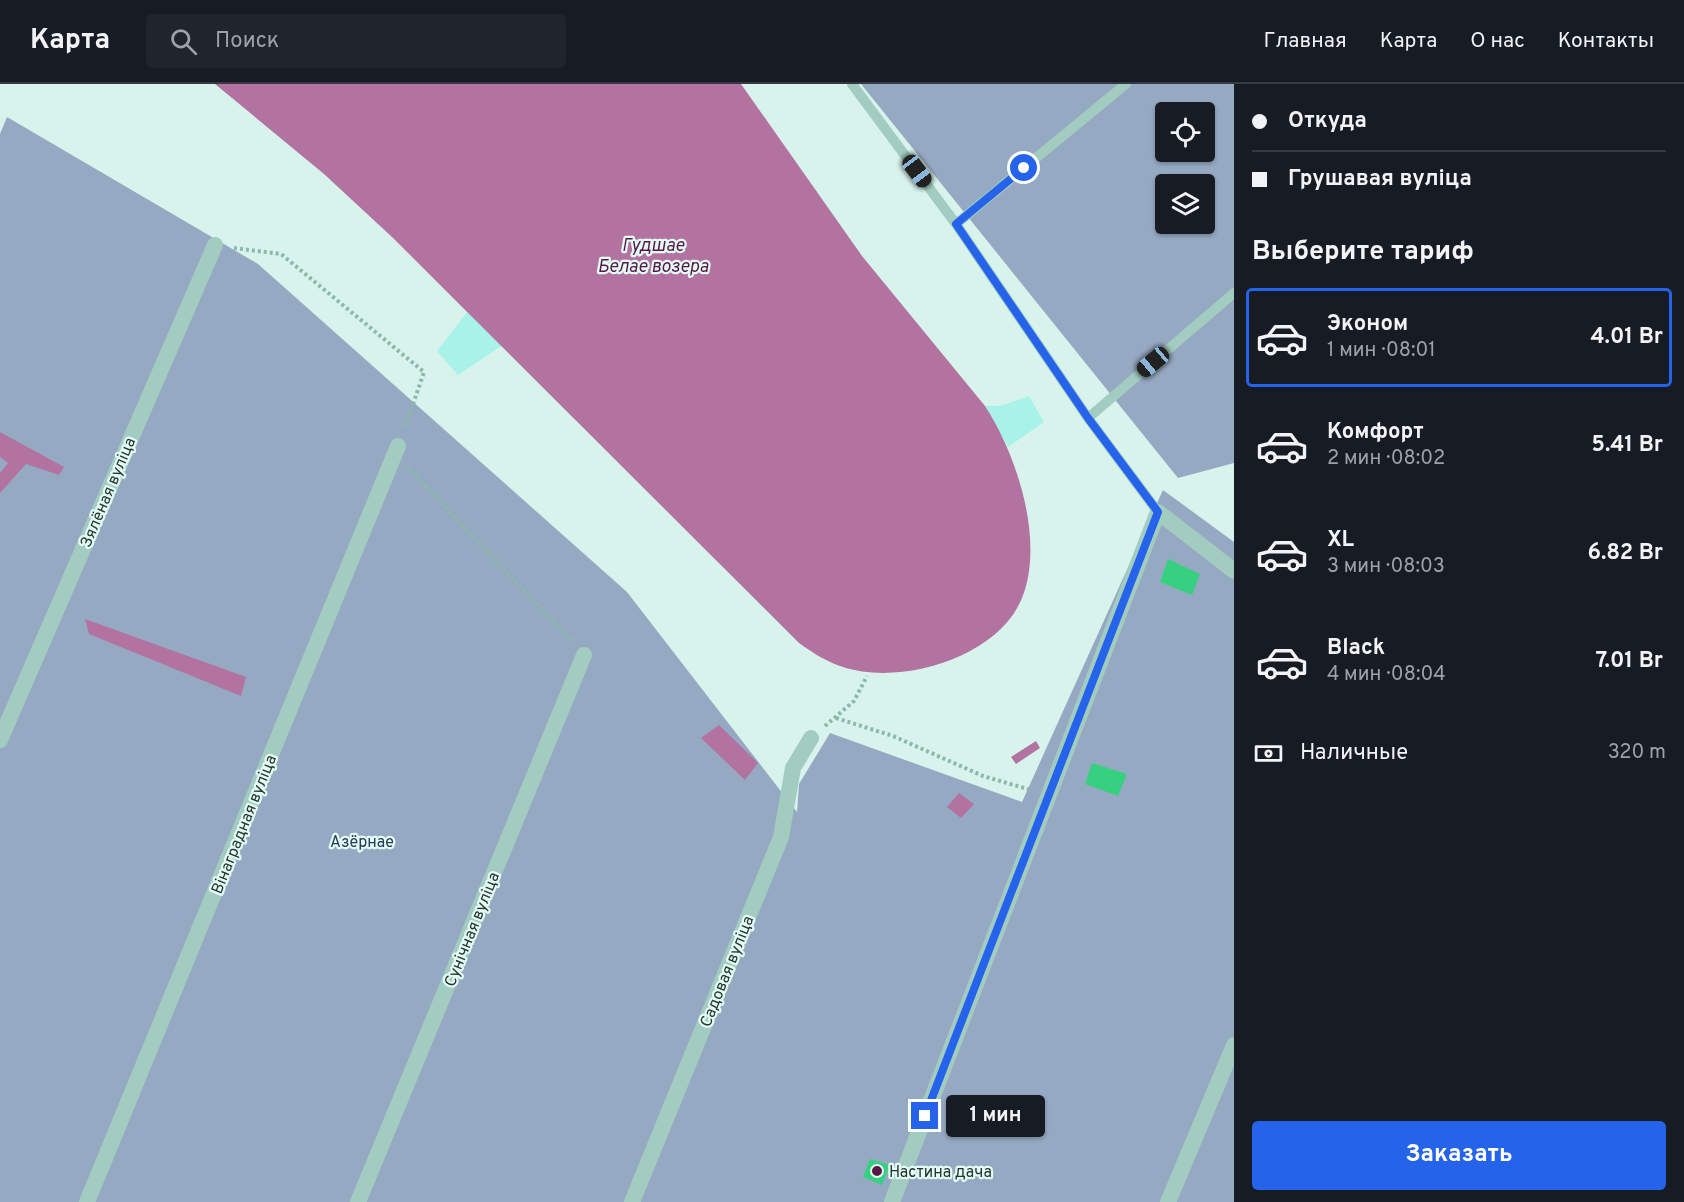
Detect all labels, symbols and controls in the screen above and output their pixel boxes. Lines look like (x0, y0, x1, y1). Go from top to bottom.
search box (146, 14, 566, 68)
text: Карта (30, 23, 110, 59)
icon: search (167, 25, 200, 58)
text: Поиск (215, 28, 279, 55)
text: Главная (1263, 28, 1347, 55)
text: Карта (1380, 28, 1437, 55)
text: О нас (1470, 28, 1525, 55)
text: Контакты (1558, 28, 1654, 55)
map controls (1155, 102, 1215, 234)
button: locate (1155, 102, 1215, 162)
text: Откуда (1288, 108, 1367, 135)
car (899, 151, 935, 191)
route start (1010, 154, 1037, 181)
text: Грушавая вуліца (1288, 166, 1472, 193)
button: layers (1155, 174, 1215, 234)
water label: Гудшае Белае возера (597, 235, 709, 279)
text: Выберите тариф (1252, 235, 1474, 269)
icon: car (1255, 311, 1309, 365)
text: Эконом (1327, 311, 1408, 338)
text: 4.01 Br (1590, 324, 1663, 351)
text: 1 мин · 08:01 (1327, 338, 1436, 364)
car (1133, 344, 1173, 380)
icon: car (1255, 419, 1309, 473)
text: Комфорт (1327, 419, 1424, 446)
text: 5.41 Br (1591, 432, 1663, 459)
street label: Зялёная вуліца (77, 435, 141, 551)
text: 2 мин · 08:02 (1327, 446, 1445, 472)
icon: car (1255, 527, 1309, 581)
text: XL (1327, 527, 1354, 554)
text: 6.82 Br (1587, 540, 1663, 567)
text: 3 мин · 08:03 (1327, 554, 1445, 580)
icon: car (1255, 635, 1309, 689)
text: Black (1327, 635, 1385, 662)
text: 7.01 Br (1596, 648, 1663, 675)
text: 4 мин · 08:04 (1327, 662, 1446, 688)
icon: cash (1252, 737, 1285, 770)
text: Наличные (1300, 740, 1408, 767)
text: 320 m (1608, 740, 1666, 766)
street label: Вінаградная вуліца (208, 752, 282, 897)
park label: Азёрнае (330, 833, 394, 853)
street label: Сунічная вуліца (441, 869, 505, 990)
street label: Садовая вуліца (696, 913, 759, 1030)
callout: 1 мин (946, 1095, 1045, 1137)
route end (911, 1102, 938, 1129)
text: 1 мин (970, 1103, 1021, 1129)
button: Заказать (1252, 1121, 1666, 1190)
place label: Настина дача (889, 1163, 992, 1183)
marker: Настина дача (870, 1164, 884, 1178)

